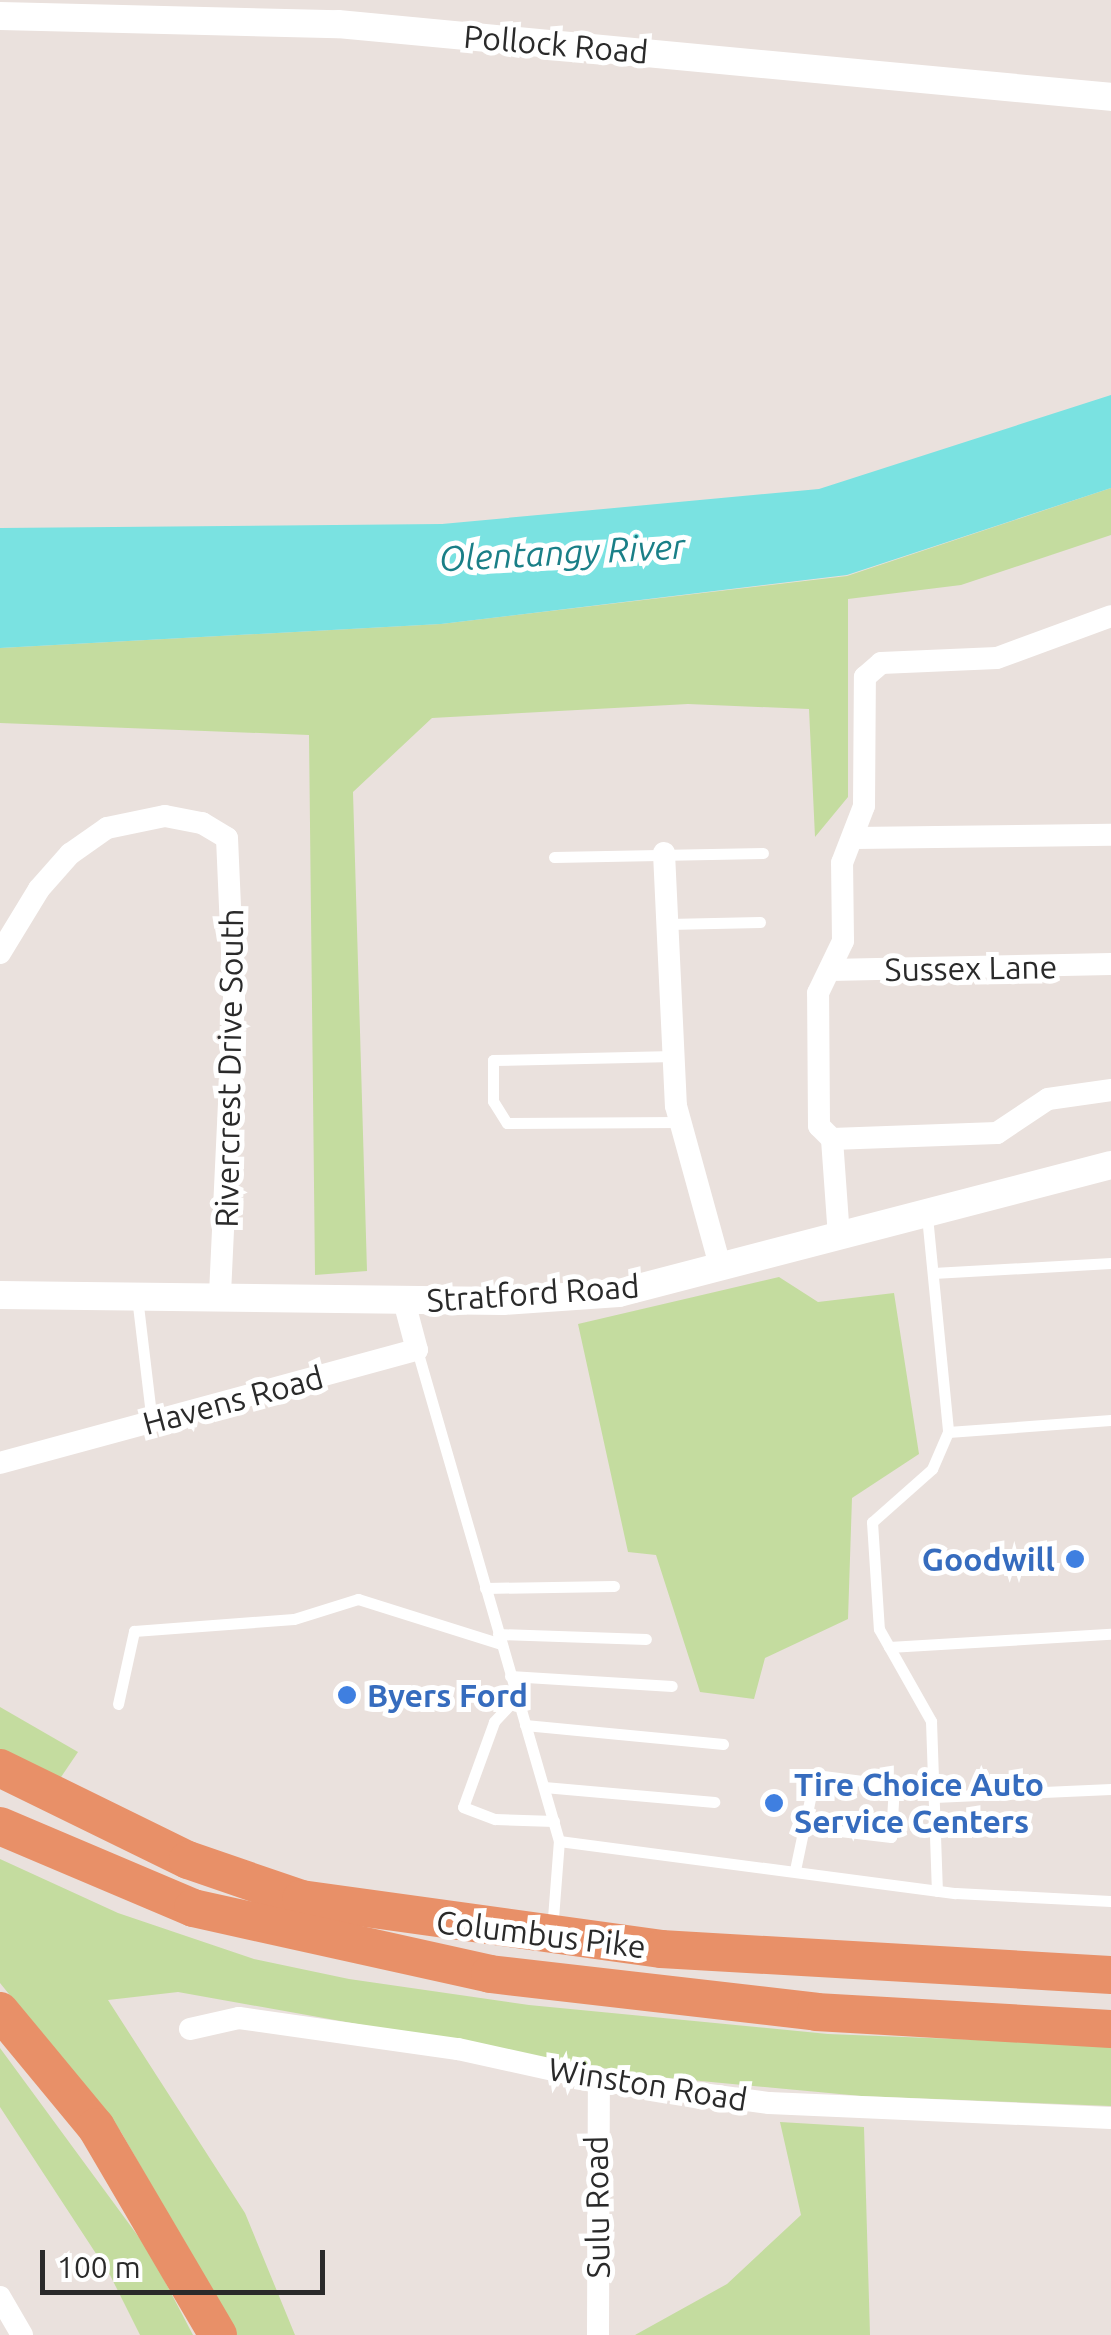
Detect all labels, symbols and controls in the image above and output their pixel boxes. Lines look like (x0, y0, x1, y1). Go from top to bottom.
street label: Pollock Road (462, 17, 650, 71)
water label: Olentangy River (438, 525, 686, 579)
street label: Rivercrest Drive South (207, 908, 251, 1228)
street label: Sussex Lane (884, 947, 1058, 989)
street label: Stratford Road (425, 1266, 641, 1320)
street label: Havens Road (139, 1357, 327, 1443)
place label: Goodwill (922, 1540, 1055, 1578)
marker: Goodwill (1064, 1548, 1086, 1570)
place label: Byers Ford (367, 1676, 528, 1714)
marker: Byers Ford (336, 1684, 358, 1706)
place label: Tire Choice Auto Service Centers (794, 1766, 1044, 1841)
marker: Tire Choice Auto Service Centers (763, 1792, 785, 1814)
street label: Columbus Pike (434, 1902, 648, 1966)
street label: Winston Road (546, 2049, 750, 2119)
street label: Sulu Road (577, 2135, 617, 2279)
scale bar (45, 2230, 330, 2292)
text: 100 m (57, 2250, 141, 2284)

